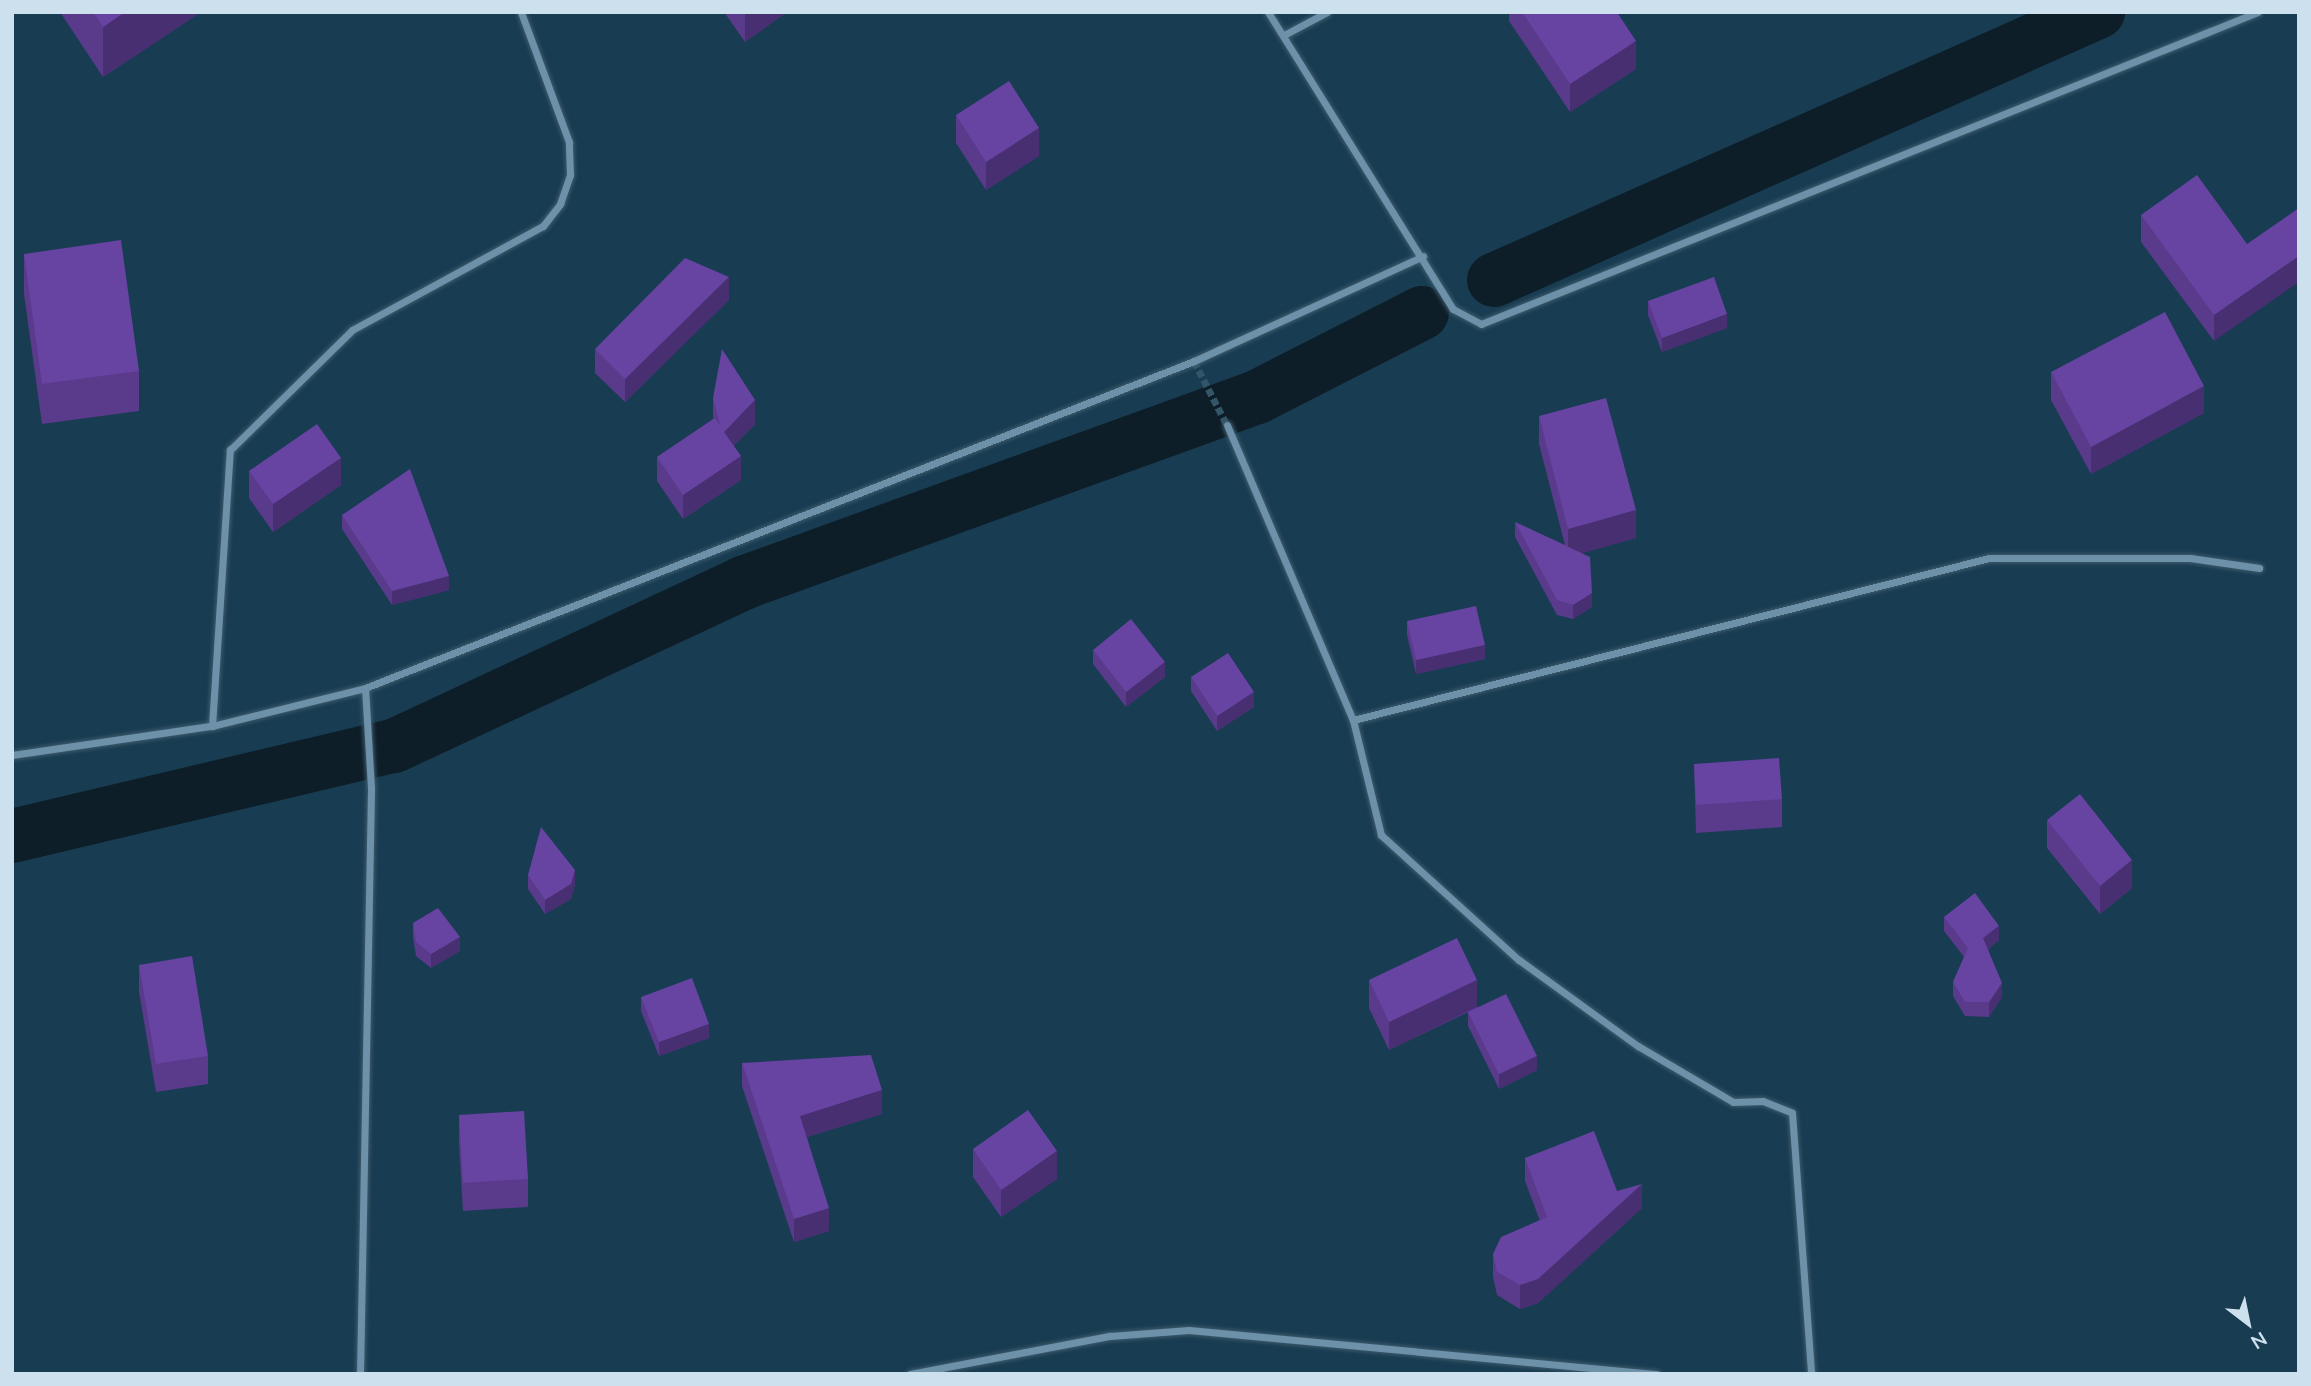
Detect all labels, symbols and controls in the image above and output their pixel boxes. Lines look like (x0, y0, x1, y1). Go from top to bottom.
north arrow (2213, 1288, 2283, 1358)
text: N (2247, 1327, 2272, 1355)

